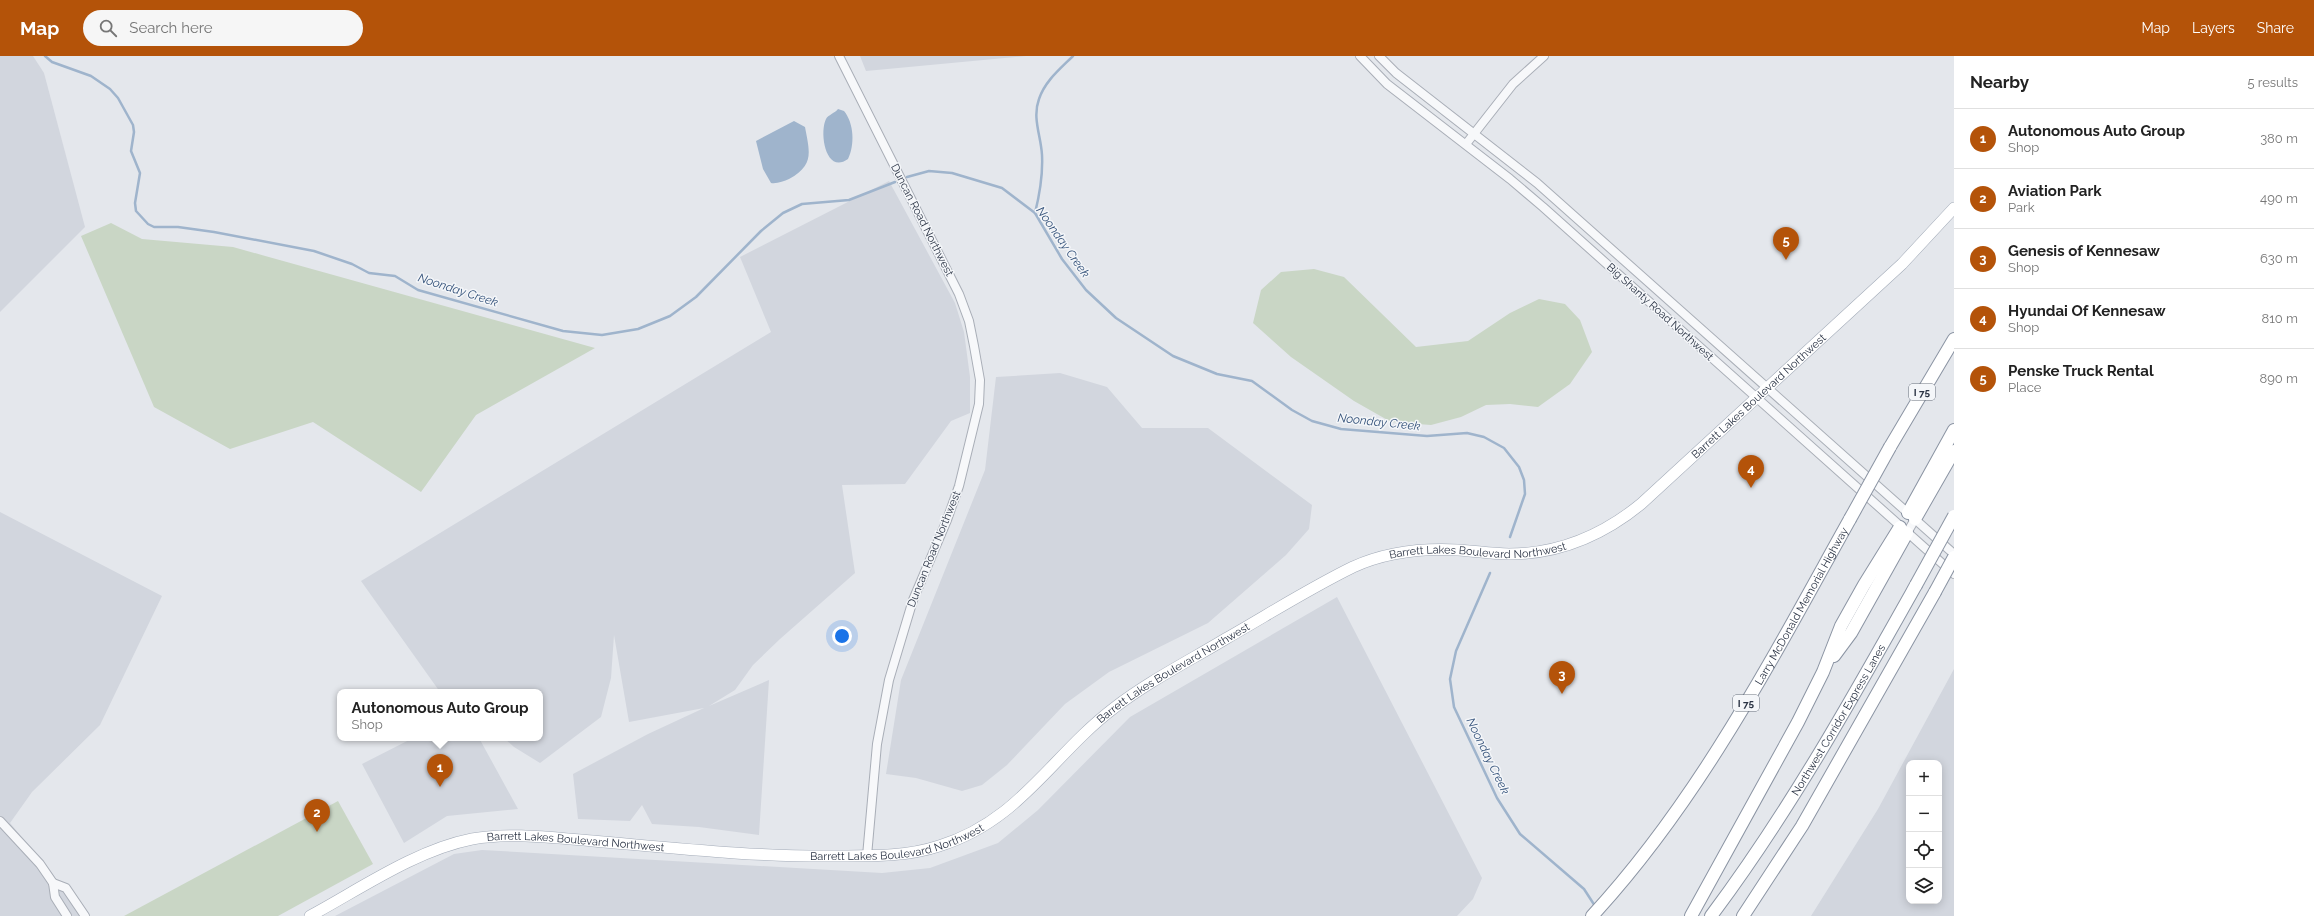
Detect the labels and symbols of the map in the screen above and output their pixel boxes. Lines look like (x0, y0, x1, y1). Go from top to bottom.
street label: Duncan Road Northwest (888, 162, 956, 279)
water label: Noonday Creek (1033, 204, 1093, 281)
pin: 5 (1773, 227, 1799, 260)
street label: Big Shanty Road Northwest (1604, 261, 1716, 364)
water label: Noonday Creek (416, 270, 500, 310)
street label: Barrett Lakes Boulevard Northwest (1689, 331, 1829, 461)
road number: I 75 (1909, 384, 1935, 400)
water label: Noonday Creek (1337, 411, 1422, 433)
pin: 4 (1738, 455, 1764, 488)
street label: Duncan Road Northwest (905, 489, 963, 609)
street label: Larry McDonald Memorial Highway (1752, 525, 1851, 687)
street label: Barrett Lakes Boulevard Northwest (1388, 539, 1568, 561)
street label: Barrett Lakes Boulevard Northwest (1094, 620, 1252, 726)
your location (832, 626, 852, 646)
street label: Northwest Corridor Express Lanes (1789, 642, 1888, 798)
pin: 3 (1549, 661, 1575, 694)
road number: I 75 (1733, 695, 1759, 711)
water label: Noonday Creek (1463, 716, 1513, 797)
pin: 1 (427, 754, 453, 787)
pin: 2 (304, 799, 330, 832)
street label: Barrett Lakes Boulevard Northwest (810, 821, 986, 863)
street label: Barrett Lakes Boulevard Northwest (486, 829, 665, 854)

